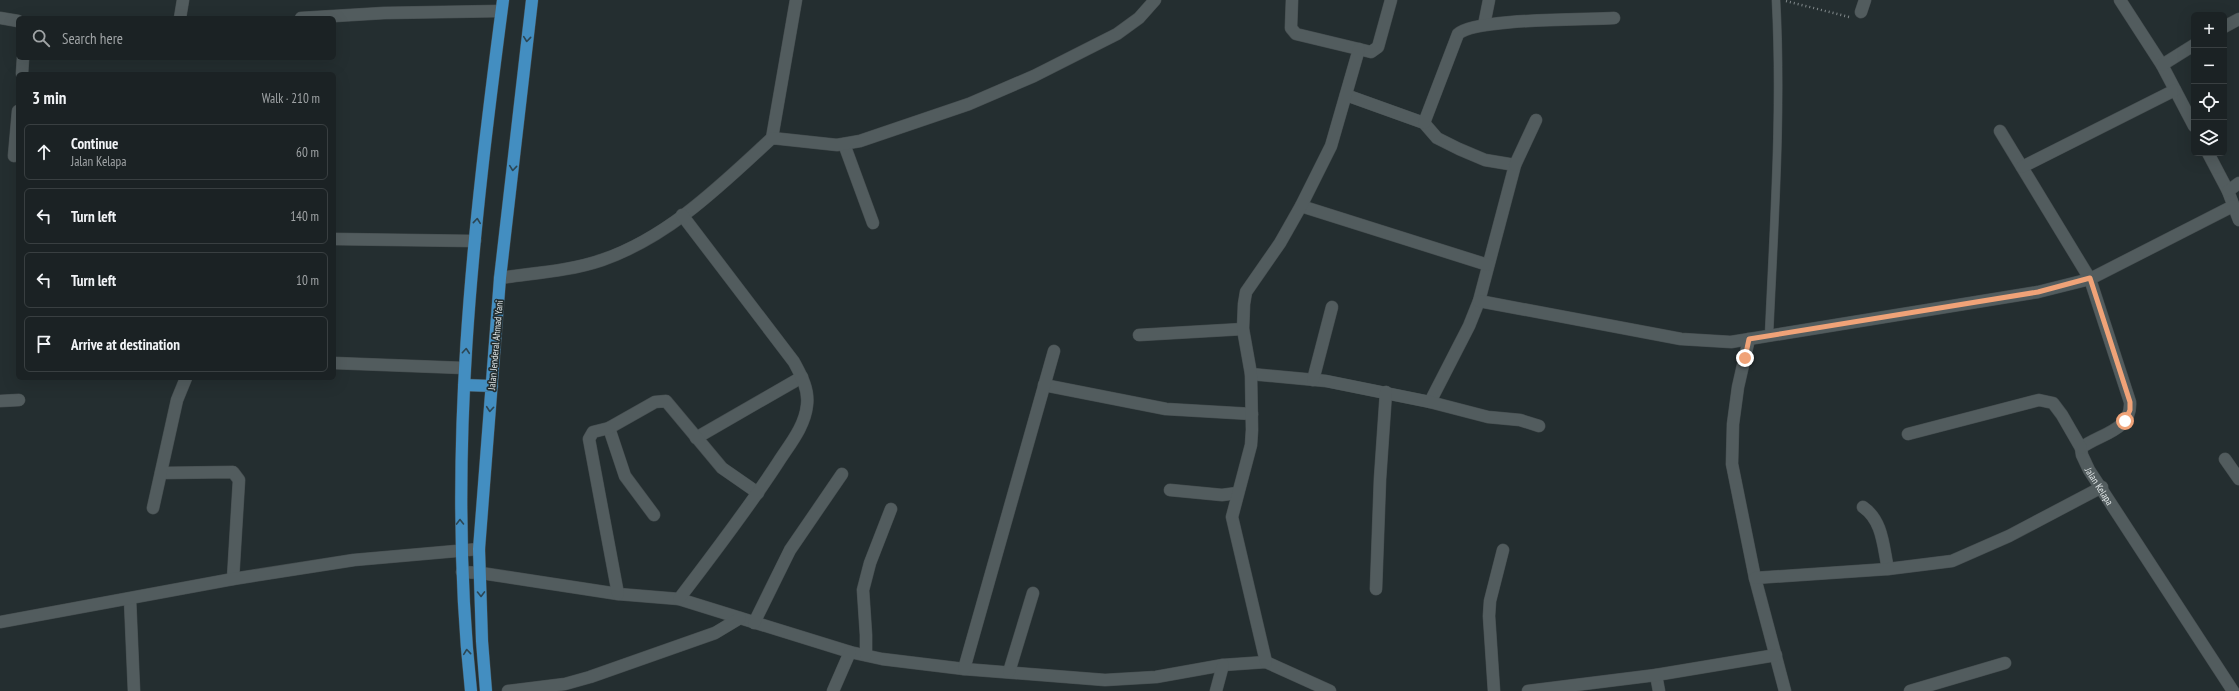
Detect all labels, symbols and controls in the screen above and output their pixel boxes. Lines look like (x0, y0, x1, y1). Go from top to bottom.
map controls (2191, 12, 2227, 156)
button: + (2191, 12, 2227, 48)
search box (16, 16, 336, 60)
icon: search (30, 27, 52, 49)
text: Search here (62, 29, 123, 48)
one-way arrow (523, 36, 532, 42)
button: − (2191, 48, 2227, 84)
button: locate (2191, 84, 2227, 120)
text: 3 min (32, 87, 66, 109)
text: Walk · 210 m (262, 90, 320, 107)
button: layers (2191, 120, 2227, 156)
text: Continue (71, 134, 118, 153)
icon: ahead (33, 141, 55, 163)
text: 60 m (296, 144, 319, 161)
text: Jalan Kelapa (71, 153, 126, 170)
one-way arrow (508, 165, 517, 171)
icon: left (33, 205, 55, 227)
text: Turn left (71, 207, 116, 226)
text: 140 m (290, 208, 319, 225)
one-way arrow (473, 218, 482, 224)
icon: left (33, 269, 55, 291)
text: Turn left (71, 271, 116, 290)
text: 10 m (296, 272, 319, 289)
street label: Jalan Jenderal Ahmad Yani (485, 300, 506, 391)
icon: arrive (33, 333, 55, 355)
text: Arrive at destination (71, 335, 180, 354)
one-way arrow (461, 348, 470, 354)
route end (1736, 349, 1754, 367)
one-way arrow (485, 406, 494, 412)
route start (2116, 412, 2134, 430)
street label: Jalan Kelapa (2081, 465, 2116, 508)
one-way arrow (456, 519, 464, 525)
one-way arrow (477, 591, 485, 597)
one-way arrow (462, 649, 471, 655)

